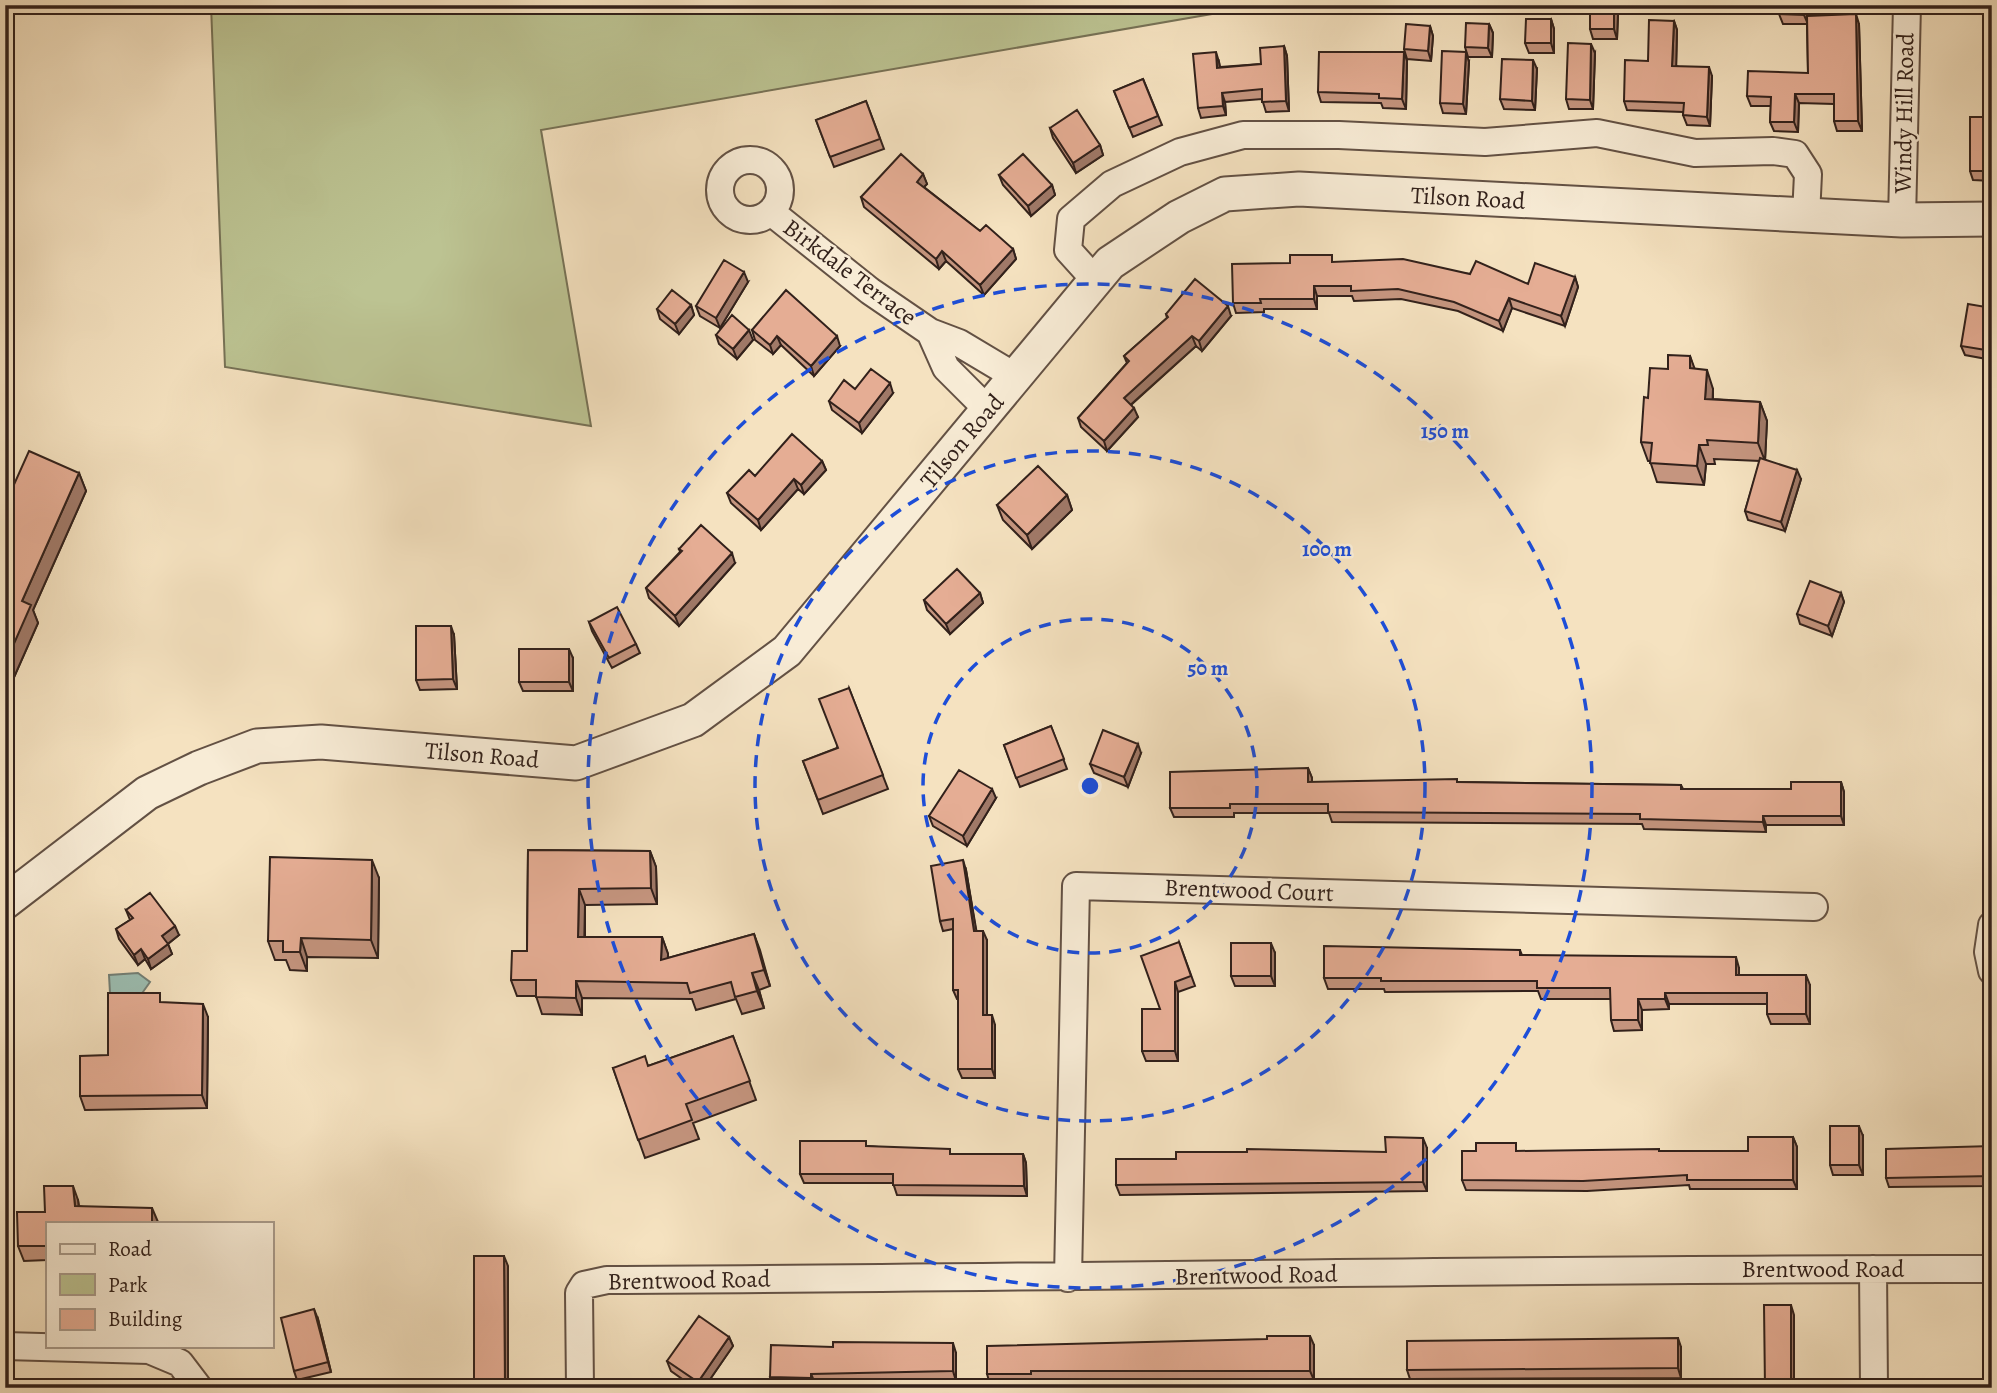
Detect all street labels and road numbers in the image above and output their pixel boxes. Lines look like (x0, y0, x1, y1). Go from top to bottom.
street label: Windy Hill Road (1887, 32, 1921, 195)
street label: Tilson Road (1410, 179, 1526, 217)
street label: Birkdale Terrace (777, 211, 923, 333)
street label: Tilson Road (913, 387, 1011, 495)
street label: Tilson Road (424, 734, 541, 776)
street label: Brentwood Court (1164, 871, 1334, 909)
street label: Brentwood Road (1742, 1253, 1905, 1285)
street label: Brentwood Road (1174, 1258, 1338, 1292)
street label: Brentwood Road (607, 1263, 771, 1297)

